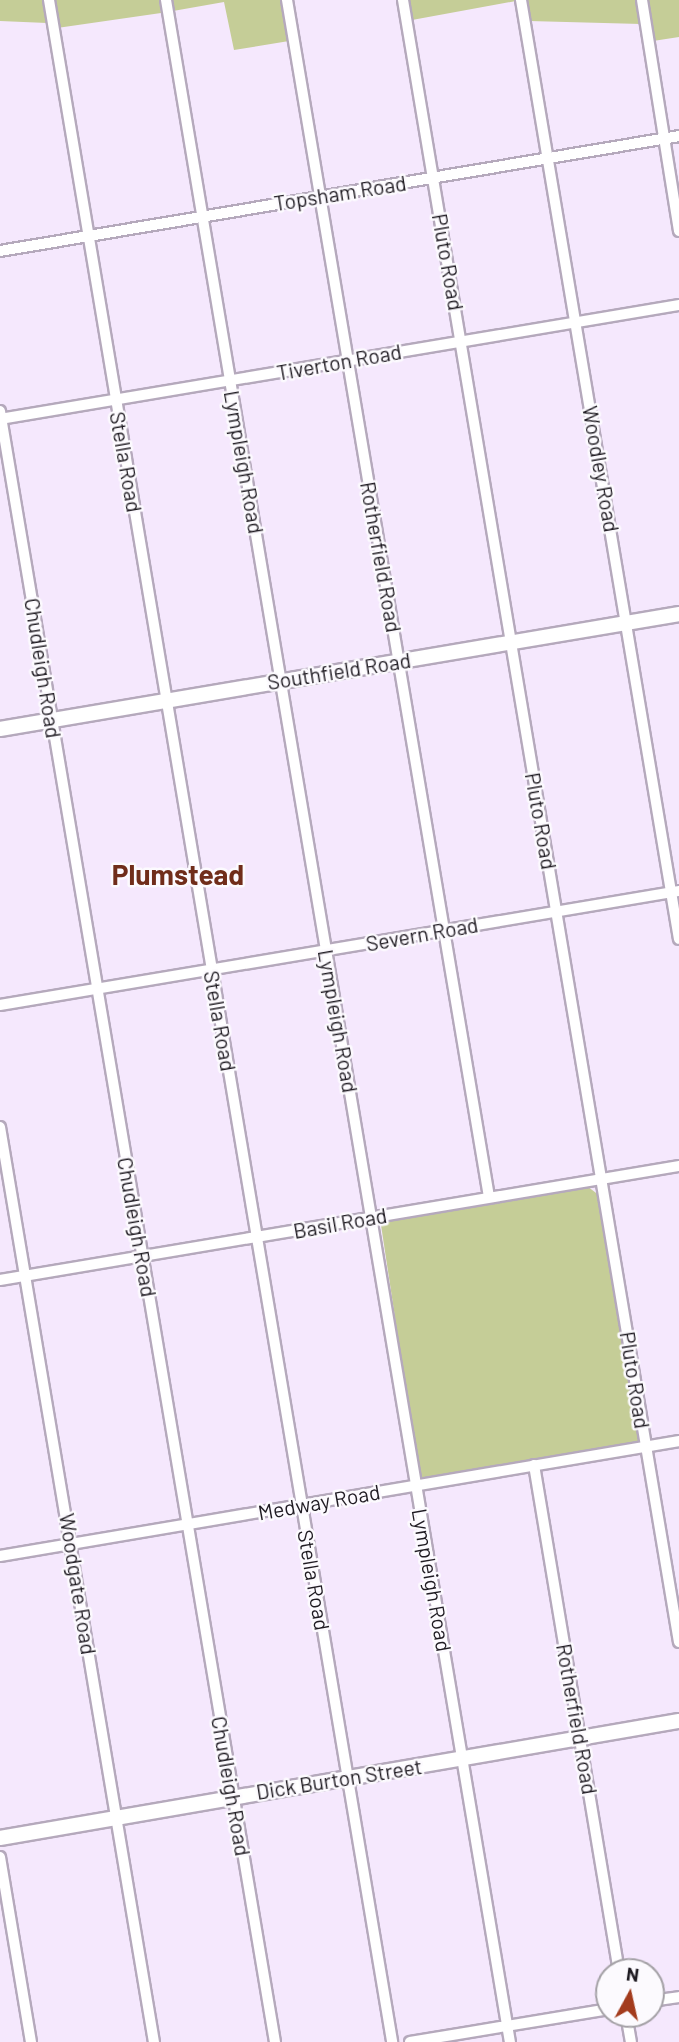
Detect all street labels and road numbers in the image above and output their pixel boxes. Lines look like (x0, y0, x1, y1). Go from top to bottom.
street label: Topsham Road (272, 170, 408, 216)
street label: Pluto Road (427, 212, 469, 312)
street label: Tiverton Road (275, 339, 403, 385)
street label: Lympleigh Road (219, 388, 269, 536)
street label: Woodley Road (577, 404, 625, 534)
street label: Stella Road (105, 410, 147, 514)
street label: Rotherfield Road (355, 480, 407, 634)
street label: Chudleigh Road (19, 596, 67, 740)
street label: Southfield Road (265, 647, 413, 695)
street label: Pluto Road (520, 771, 562, 871)
street label: Severn Road (364, 912, 480, 956)
street label: Lympleigh Road (313, 947, 363, 1095)
street label: Stella Road (199, 969, 241, 1073)
street label: Chudleigh Road (112, 1155, 162, 1299)
street label: Basil Road (291, 1202, 389, 1244)
street label: Pluto Road (615, 1330, 655, 1430)
street label: Medway Road (256, 1479, 382, 1525)
street label: Lympleigh Road (407, 1506, 457, 1654)
street label: Woodgate Road (54, 1512, 102, 1656)
street label: Stella Road (293, 1528, 335, 1632)
street label: Rotherfield Road (551, 1642, 603, 1796)
street label: Chudleigh Road (206, 1714, 256, 1858)
street label: Dick Burton Street (254, 1753, 424, 1805)

